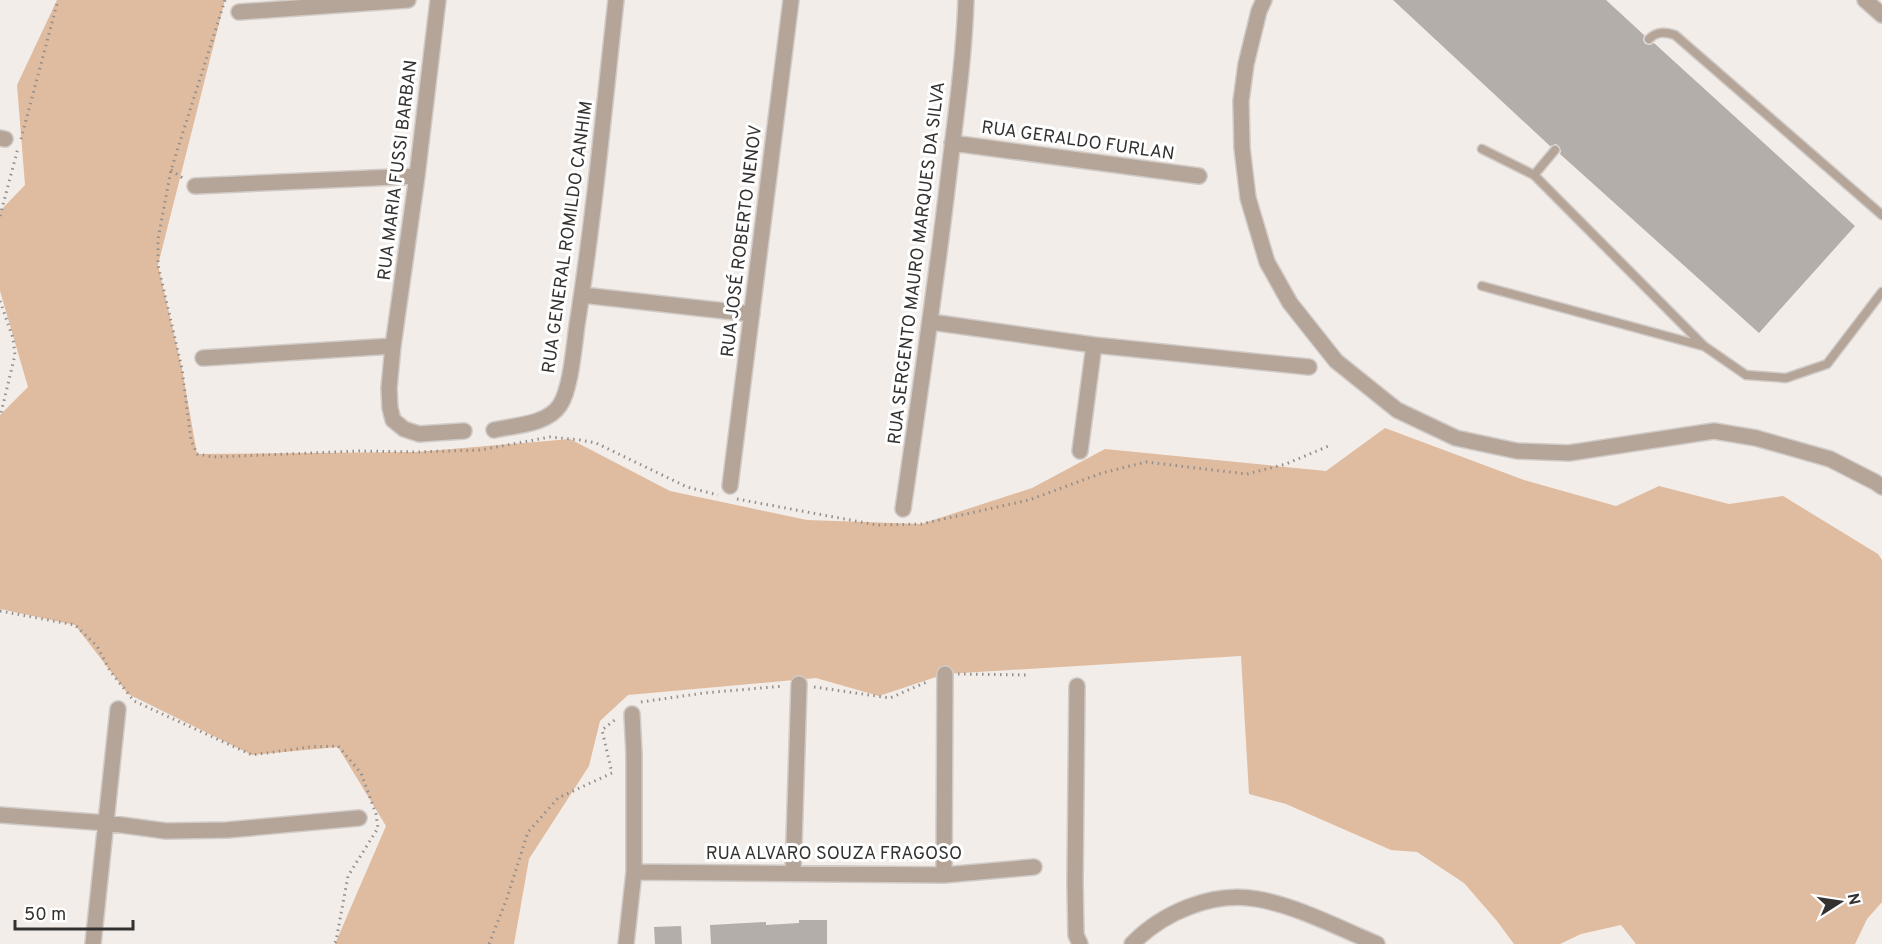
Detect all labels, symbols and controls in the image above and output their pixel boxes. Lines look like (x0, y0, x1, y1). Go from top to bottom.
street label: RUA MARIA FUSSI BARBAN (374, 59, 423, 282)
street label: RUA SERGENTO MAURO MARQUES DA SILVA (884, 81, 951, 446)
street label: RUA GENERAL ROMILDO CANHIM (538, 99, 599, 375)
street label: RUA GERALDO FURLAN (980, 117, 1176, 166)
street label: RUA JOSÉ ROBERTO NENOV (715, 123, 768, 359)
street label: RUA ALVARO SOUZA FRAGOSO (706, 843, 962, 866)
north arrow (1810, 872, 1870, 932)
text: N (1842, 892, 1864, 907)
scale bar (15, 893, 134, 931)
text: 50 m (24, 904, 66, 927)

